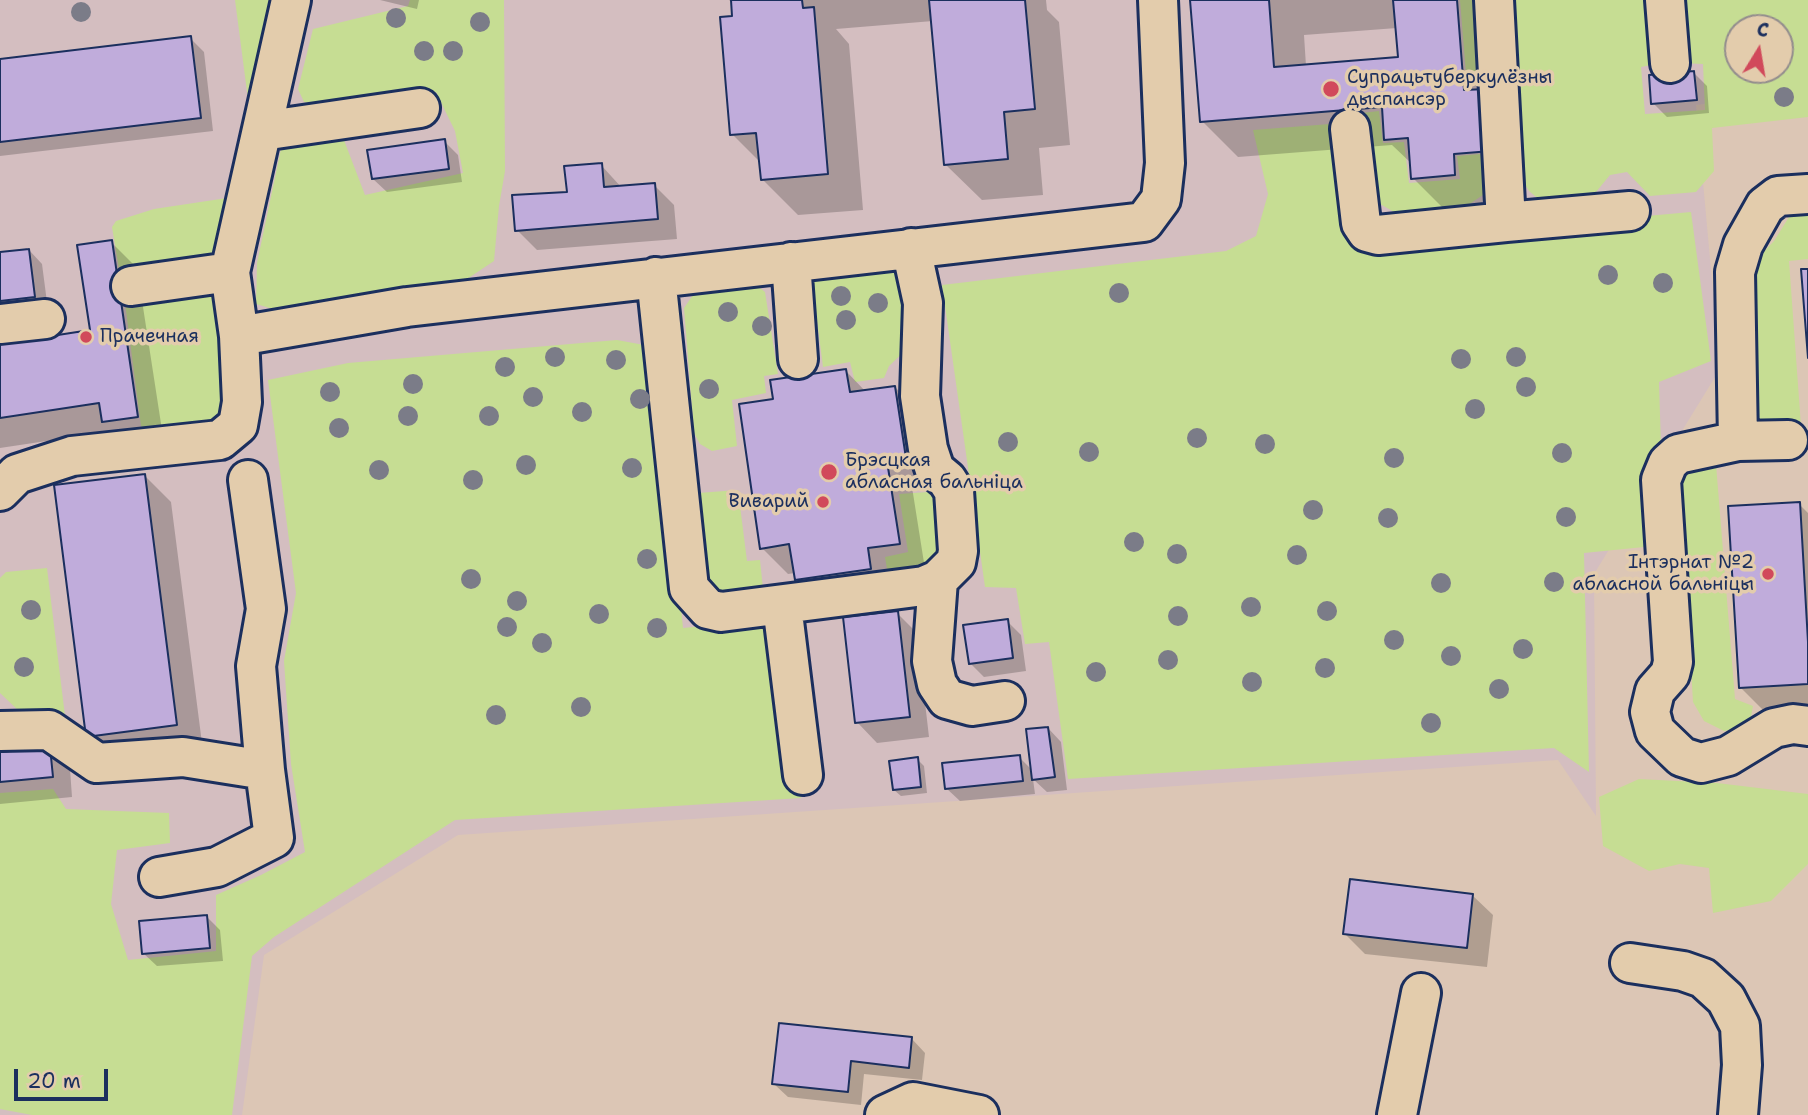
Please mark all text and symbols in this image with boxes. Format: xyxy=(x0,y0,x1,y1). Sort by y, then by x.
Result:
north arrow xyxy=(1724,14,1794,84)
text: С xyxy=(1755,16,1771,43)
place label: Супрацьтуберкулёзны дыспансэр xyxy=(1347,67,1552,111)
marker: Супрацьтуберкулёзны дыспансэр xyxy=(1321,79,1341,99)
place label: Прачечная xyxy=(100,326,199,348)
marker: Прачечная xyxy=(78,329,94,345)
place label: Брэсцкая абласная бальніца xyxy=(845,450,1023,494)
marker: Брэсцкая абласная бальніца xyxy=(819,462,839,482)
place label: Виварий xyxy=(729,491,809,513)
marker: Виварий xyxy=(815,494,831,510)
place label: Інтэрнат №2 абласной бальніцы xyxy=(1573,552,1754,596)
marker: Інтэрнат №2 абласной бальніцы xyxy=(1760,566,1776,582)
scale bar xyxy=(18,1056,112,1100)
text: 20 m xyxy=(27,1067,81,1095)

